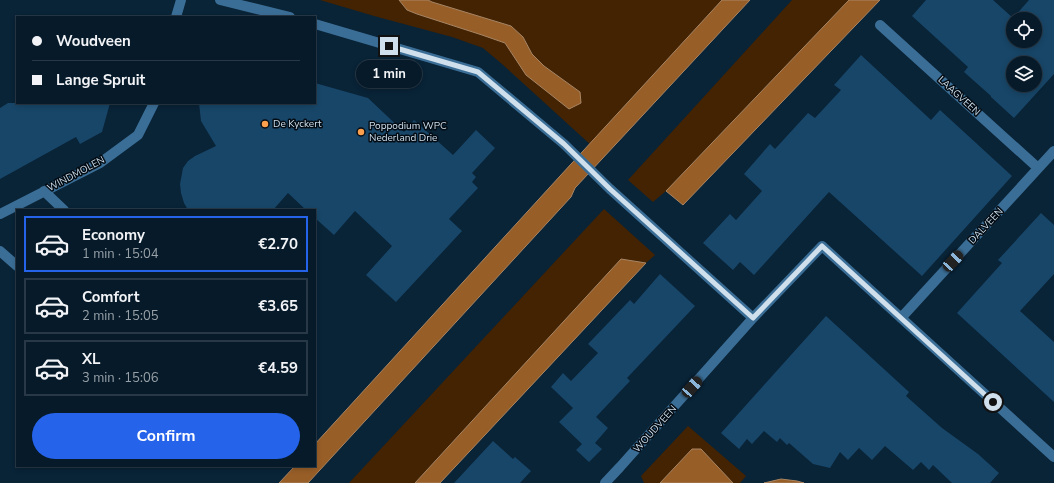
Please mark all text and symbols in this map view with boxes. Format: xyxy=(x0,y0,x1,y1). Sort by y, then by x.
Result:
map controls xyxy=(1006,12,1042,92)
button: locate xyxy=(1006,12,1042,48)
text: Woudveen xyxy=(56,31,131,51)
route end xyxy=(380,37,398,55)
button: layers xyxy=(1006,56,1042,92)
callout: 1 min xyxy=(356,60,422,88)
text: 1 min xyxy=(372,65,406,83)
text: Lange Spruit xyxy=(56,70,145,90)
street label: LAAGVEEN xyxy=(935,73,983,119)
place label: De Kyckert xyxy=(273,117,322,131)
marker: De Kyckert xyxy=(260,119,270,129)
place label: Poppodium WPC Nederland Drie xyxy=(369,119,447,145)
marker: Poppodium WPC Nederland Drie xyxy=(356,127,366,137)
street label: WINDMOLEN xyxy=(45,153,107,195)
street label: DALVEEN xyxy=(966,205,1006,247)
text: Economy xyxy=(82,225,145,245)
icon: car xyxy=(34,226,70,262)
text: €2.70 xyxy=(258,234,298,254)
text: 1 min · 15:04 xyxy=(82,245,158,263)
car xyxy=(940,248,966,274)
text: Comfort xyxy=(82,287,139,307)
icon: car xyxy=(34,288,70,324)
text: €3.65 xyxy=(258,296,298,316)
text: 2 min · 15:05 xyxy=(82,307,158,325)
text: XL xyxy=(82,349,101,369)
icon: car xyxy=(34,350,70,386)
text: €4.59 xyxy=(258,358,298,378)
text: 3 min · 15:06 xyxy=(82,369,158,387)
car xyxy=(680,374,704,400)
route start xyxy=(984,393,1002,411)
street label: WOUDVEEN xyxy=(630,402,680,456)
button: Confirm xyxy=(32,413,300,459)

